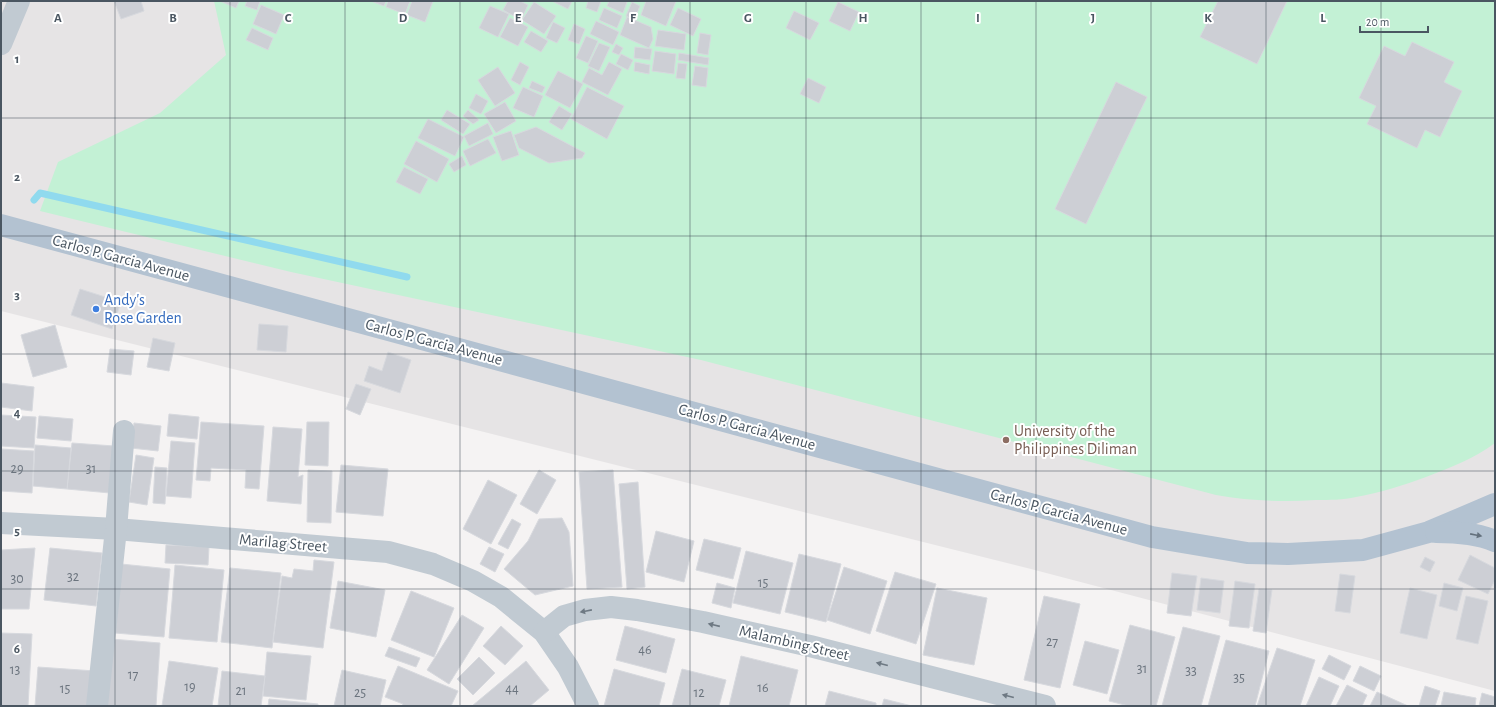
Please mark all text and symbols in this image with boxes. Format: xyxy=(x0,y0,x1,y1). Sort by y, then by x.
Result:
scale bar xyxy=(1360,8,1428,34)
text: A xyxy=(54,12,62,25)
text: B xyxy=(169,12,177,25)
text: C xyxy=(285,12,292,25)
text: D xyxy=(399,12,408,25)
text: E xyxy=(515,12,522,25)
text: F xyxy=(630,12,637,25)
text: G xyxy=(744,12,752,25)
text: H xyxy=(858,12,868,25)
text: I xyxy=(976,12,980,25)
text: J xyxy=(1091,12,1095,25)
text: K xyxy=(1204,12,1212,25)
text: L xyxy=(1320,12,1326,25)
text: 20 m xyxy=(1366,16,1389,28)
text: 1 xyxy=(15,53,19,66)
text: 2 xyxy=(14,171,20,184)
street label: Carlos P. Garcia Avenue xyxy=(51,232,191,284)
text: 3 xyxy=(14,289,20,302)
place label: Andy's Rose Garden xyxy=(104,292,182,326)
marker: Andy's Rose Garden xyxy=(91,304,101,314)
street label: Carlos P. Garcia Avenue xyxy=(364,316,504,368)
street label: Carlos P. Garcia Avenue xyxy=(677,401,817,453)
text: 4 xyxy=(14,407,21,420)
place label: University of the Philippines Diliman xyxy=(1014,423,1137,457)
marker: University of the Philippines Diliman xyxy=(1001,435,1011,445)
house number: 29 xyxy=(11,462,23,476)
house number: 31 xyxy=(86,462,96,476)
street label: Carlos P. Garcia Avenue xyxy=(989,486,1129,538)
text: 5 xyxy=(14,525,20,538)
street label: Marilag Street xyxy=(238,531,328,555)
one-way arrow xyxy=(1470,533,1482,539)
house number: 32 xyxy=(67,570,79,584)
house number: 30 xyxy=(10,572,24,586)
house number: 15 xyxy=(758,576,768,590)
one-way arrow xyxy=(580,608,592,614)
one-way arrow xyxy=(708,621,720,627)
street label: Malambing Street xyxy=(737,623,851,663)
house number: 27 xyxy=(1046,635,1058,649)
text: 6 xyxy=(14,643,20,656)
house number: 46 xyxy=(638,643,652,657)
one-way arrow xyxy=(875,661,888,667)
house number: 31 xyxy=(1137,662,1147,676)
house number: 13 xyxy=(10,663,21,677)
house number: 33 xyxy=(1185,664,1197,678)
house number: 17 xyxy=(128,668,138,682)
house number: 35 xyxy=(1233,671,1245,685)
house number: 19 xyxy=(184,680,196,694)
house number: 16 xyxy=(757,681,769,695)
house number: 15 xyxy=(60,682,70,696)
house number: 44 xyxy=(505,682,519,696)
house number: 21 xyxy=(235,684,247,698)
house number: 25 xyxy=(354,686,366,700)
house number: 12 xyxy=(693,686,705,700)
one-way arrow xyxy=(1001,693,1014,699)

